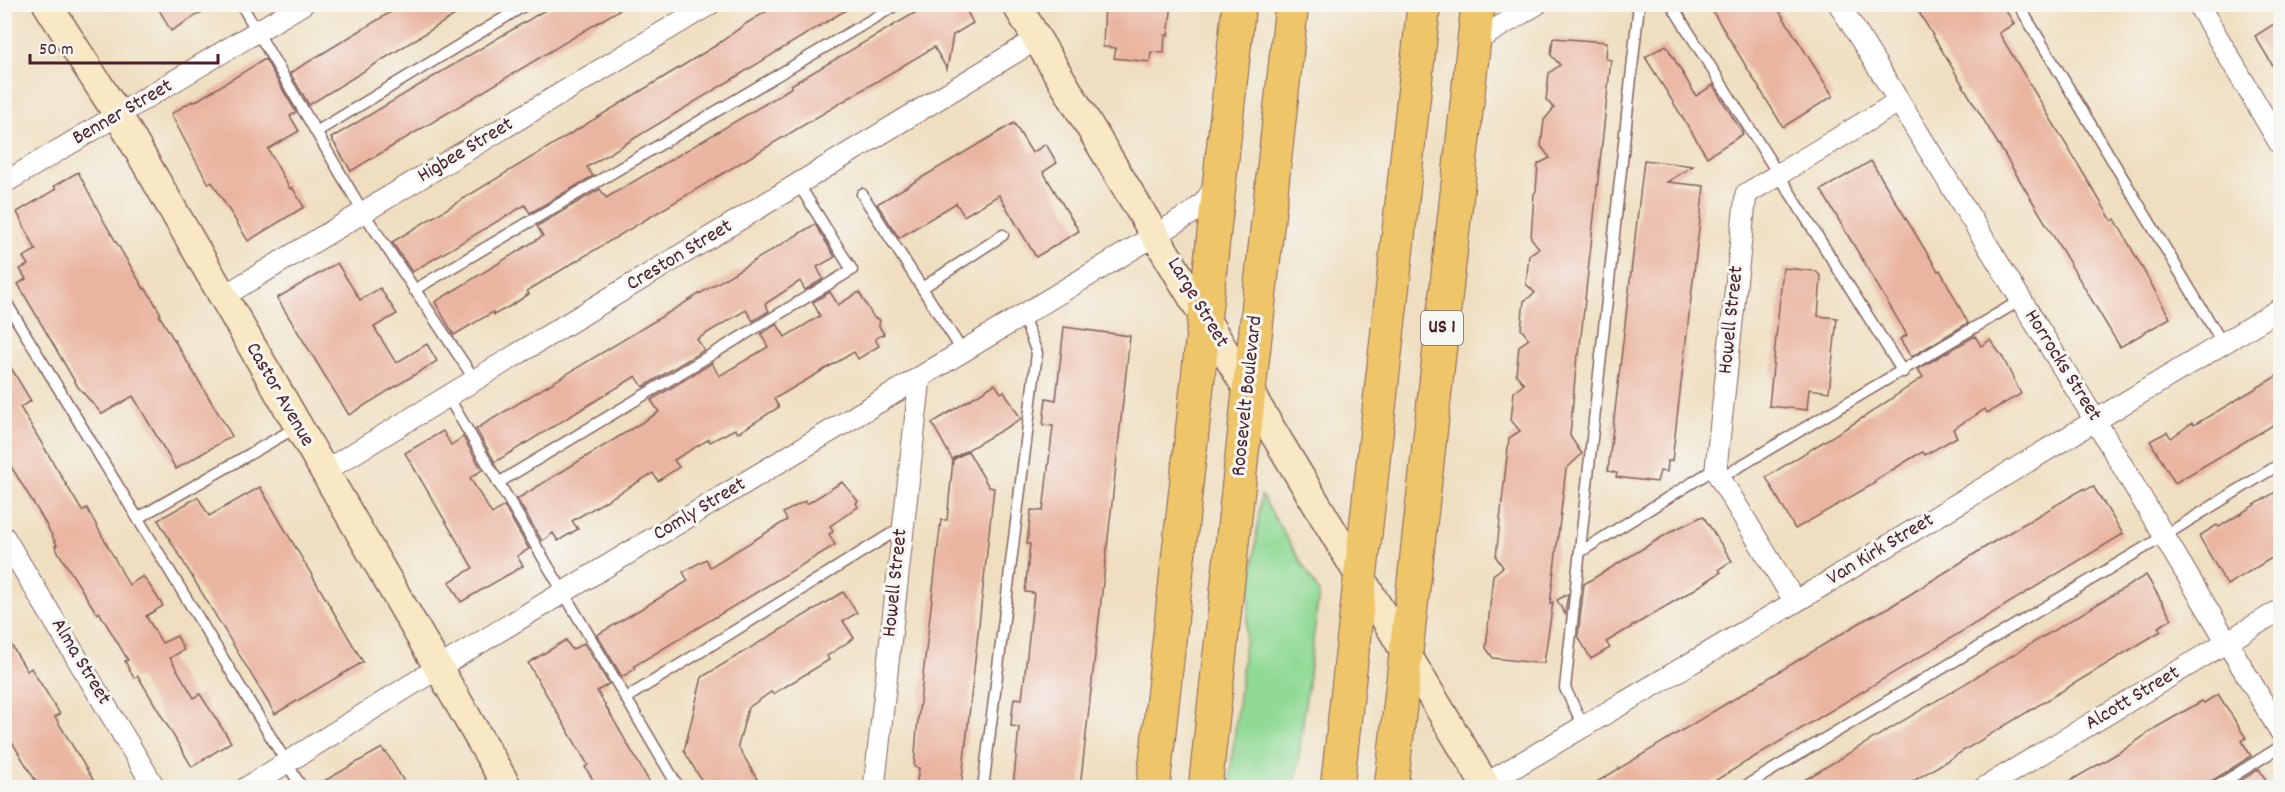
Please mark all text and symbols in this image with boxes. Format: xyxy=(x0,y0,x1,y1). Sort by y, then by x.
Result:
scale bar xyxy=(30,27,218,65)
text: 50 m xyxy=(39,38,74,63)
street label: Benner Street xyxy=(67,72,179,154)
street label: Higbee Street xyxy=(412,110,520,191)
street label: Creston Street xyxy=(621,212,739,299)
street label: Large Street xyxy=(1158,252,1236,354)
street label: Howell Street xyxy=(1711,264,1753,376)
street label: Horrocks Street xyxy=(2016,304,2108,428)
road number: US 1 xyxy=(1421,311,1463,345)
street label: Roosevelt Boulevard xyxy=(1225,314,1271,478)
street label: Castor Avenue xyxy=(237,337,321,453)
street label: Comly Street xyxy=(648,470,752,550)
street label: Van Kirk Street xyxy=(1822,506,1940,594)
street label: Howell Street xyxy=(875,527,917,639)
street label: Alma Street xyxy=(42,613,118,711)
street label: Alcott Street xyxy=(2080,659,2186,739)

